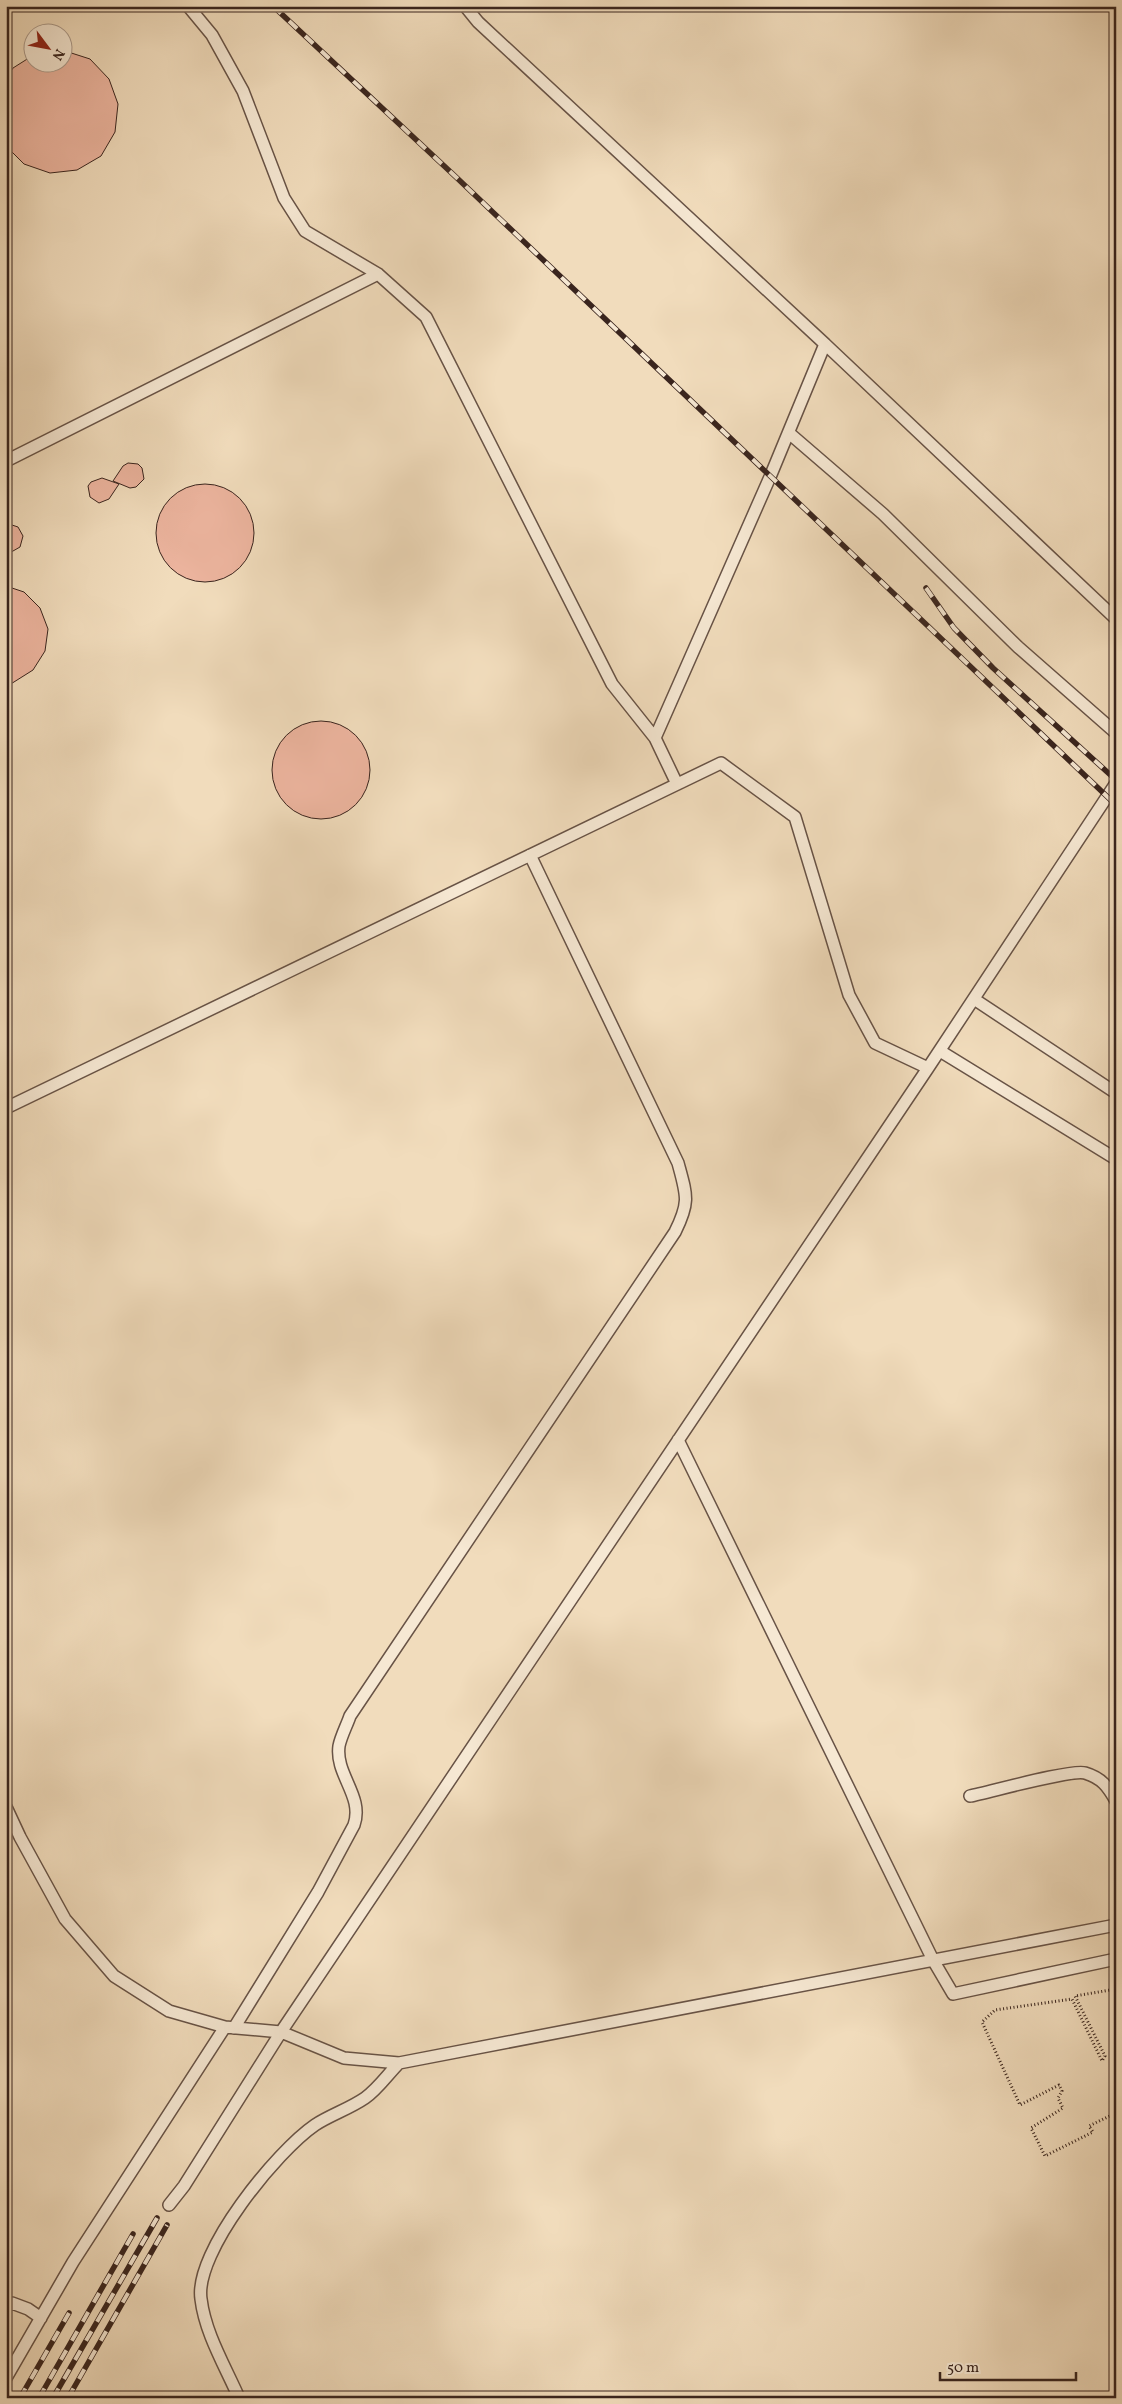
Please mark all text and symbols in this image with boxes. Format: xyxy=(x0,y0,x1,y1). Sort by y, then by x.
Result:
north arrow xyxy=(22,22,72,72)
text: N xyxy=(47,45,69,63)
scale bar xyxy=(940,2349,1076,2381)
text: 50 m xyxy=(947,2358,979,2379)

